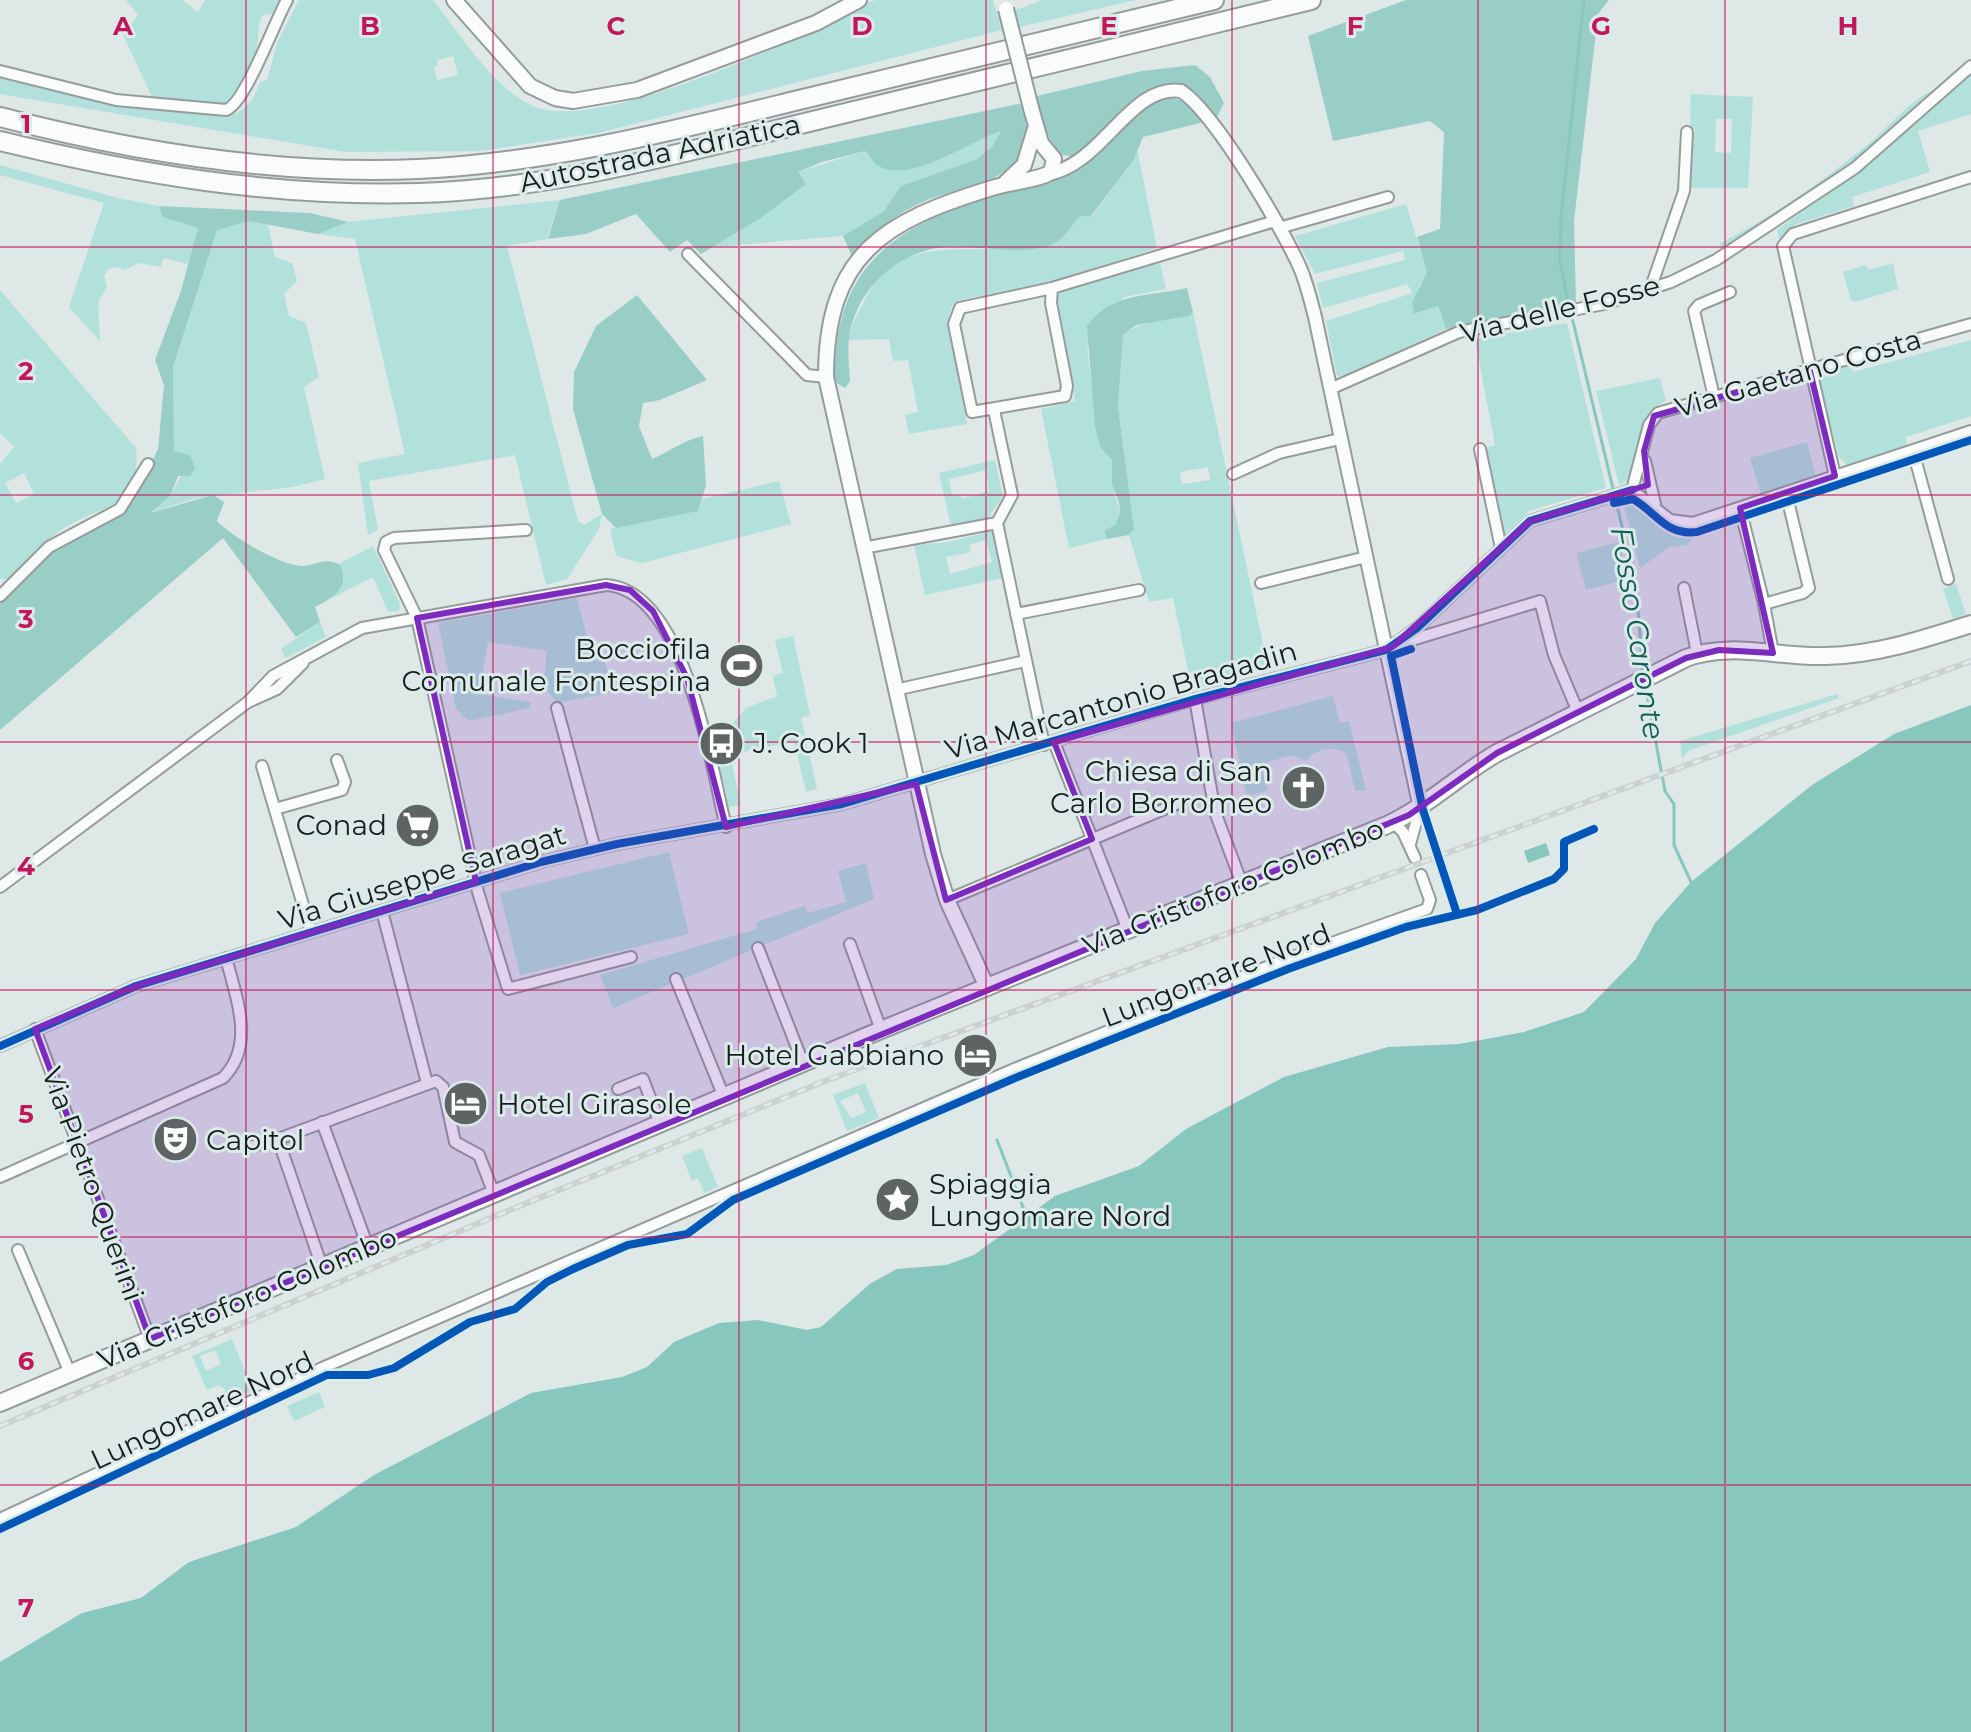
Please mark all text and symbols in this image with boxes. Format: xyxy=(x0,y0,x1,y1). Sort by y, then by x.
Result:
text: A xyxy=(112,10,134,42)
text: B xyxy=(360,10,380,42)
text: C xyxy=(607,10,626,42)
text: D xyxy=(851,10,873,42)
text: E xyxy=(1100,10,1118,42)
text: F xyxy=(1347,10,1363,42)
text: G xyxy=(1591,10,1611,42)
text: H xyxy=(1837,10,1859,42)
street label: Autostrada Adriatica xyxy=(516,107,804,199)
text: 1 xyxy=(21,108,31,140)
street label: Via delle Fosse xyxy=(1457,268,1663,350)
street label: Via Gaetano Costa xyxy=(1671,322,1925,424)
text: 2 xyxy=(18,355,34,387)
water label: Fosso Caronte xyxy=(1603,524,1673,742)
text: 3 xyxy=(17,603,34,635)
place label: Bocciofila Comunale Fontespina xyxy=(401,632,711,698)
street label: Via Marcantonio Bragadin xyxy=(941,633,1301,767)
sports icon: Bocciofila Comunale Fontespina xyxy=(718,641,766,689)
bus stop icon: J. Cook 1 xyxy=(698,719,746,767)
place label: J. Cook 1 xyxy=(752,726,869,760)
place label: Chiesa di San Carlo Borromeo xyxy=(1050,754,1272,820)
church icon: Chiesa di San Carlo Borromeo xyxy=(1279,763,1327,811)
supermarket icon: Conad xyxy=(394,801,442,849)
place label: Conad xyxy=(296,808,387,842)
street label: Via Cristoforo Colombo xyxy=(1078,811,1388,963)
street label: Via Giuseppe Saragat xyxy=(274,817,570,937)
text: 4 xyxy=(17,850,35,882)
street label: Lungomare Nord xyxy=(1097,916,1335,1034)
hotel icon: Hotel Gabbiano xyxy=(951,1031,999,1079)
place label: Hotel Gabbiano xyxy=(724,1038,944,1072)
street label: Via Pietro Querini xyxy=(35,1062,151,1306)
hotel icon: Hotel Girasole xyxy=(442,1080,490,1128)
place label: Hotel Girasole xyxy=(497,1087,691,1121)
text: 5 xyxy=(18,1098,34,1130)
theatre icon: Capitol xyxy=(151,1116,199,1164)
place label: Capitol xyxy=(206,1123,304,1157)
place label: Spiaggia Lungomare Nord xyxy=(929,1167,1171,1233)
place icon: Spiaggia Lungomare Nord xyxy=(874,1176,922,1224)
street label: Via Cristoforo Colombo xyxy=(92,1220,402,1376)
street label: Lungomare Nord xyxy=(85,1343,319,1477)
text: 6 xyxy=(18,1345,35,1377)
text: 7 xyxy=(18,1592,34,1624)

